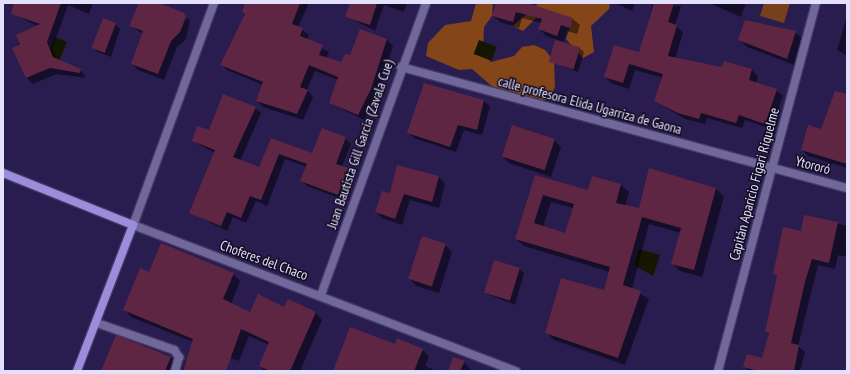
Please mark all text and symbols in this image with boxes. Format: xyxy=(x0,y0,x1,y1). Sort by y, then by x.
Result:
street label: Juan Bautista Gill Garcia (Zavala Cue) xyxy=(323,57,397,231)
street label: calle profesora Elida Ugarriza de Gaona xyxy=(496,72,684,138)
street label: Capitán Aparicio Figari Riquelme xyxy=(725,106,783,262)
street label: Ytororó xyxy=(794,152,832,178)
street label: Choferes del Chaco xyxy=(218,236,310,284)

